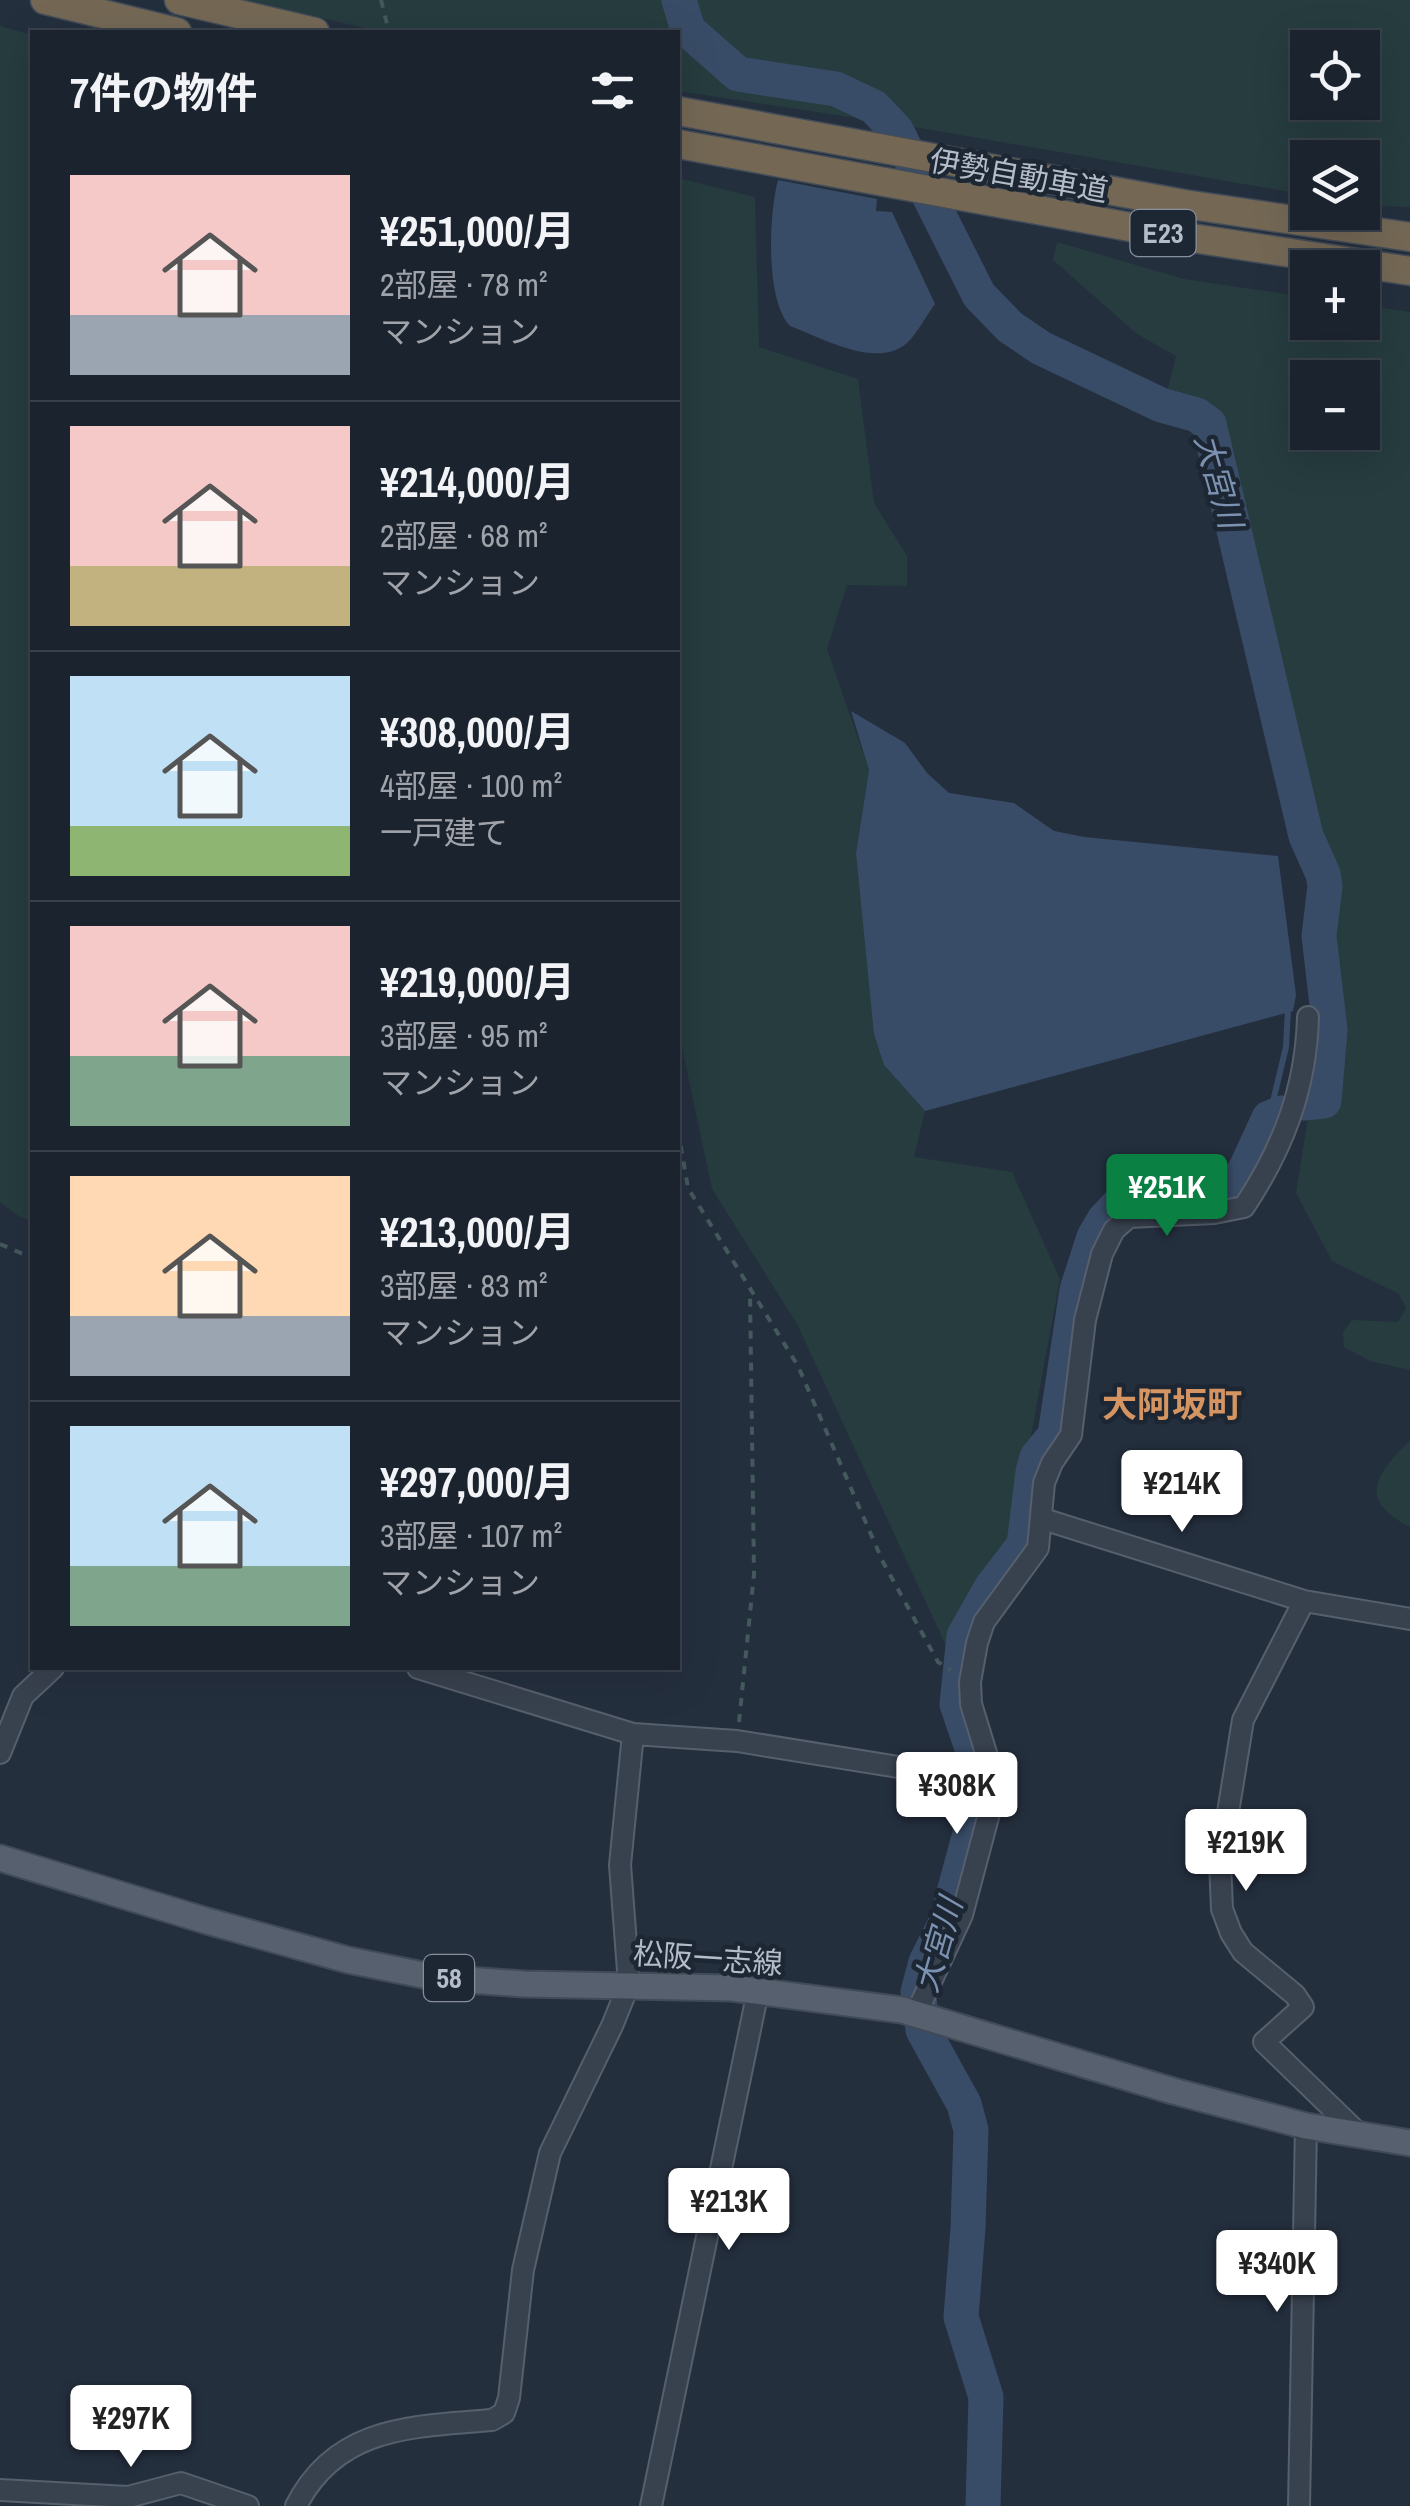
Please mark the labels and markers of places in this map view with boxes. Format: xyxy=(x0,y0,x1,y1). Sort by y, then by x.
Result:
pin: ¥251K xyxy=(1097,1154,1237,1239)
pin: ¥214K xyxy=(1112,1450,1252,1535)
pin: ¥308K xyxy=(887,1752,1027,1837)
pin: ¥219K xyxy=(1176,1809,1316,1894)
pin: ¥213K xyxy=(659,2168,799,2253)
pin: ¥340K xyxy=(1207,2230,1347,2315)
pin: ¥297K xyxy=(61,2385,201,2470)

